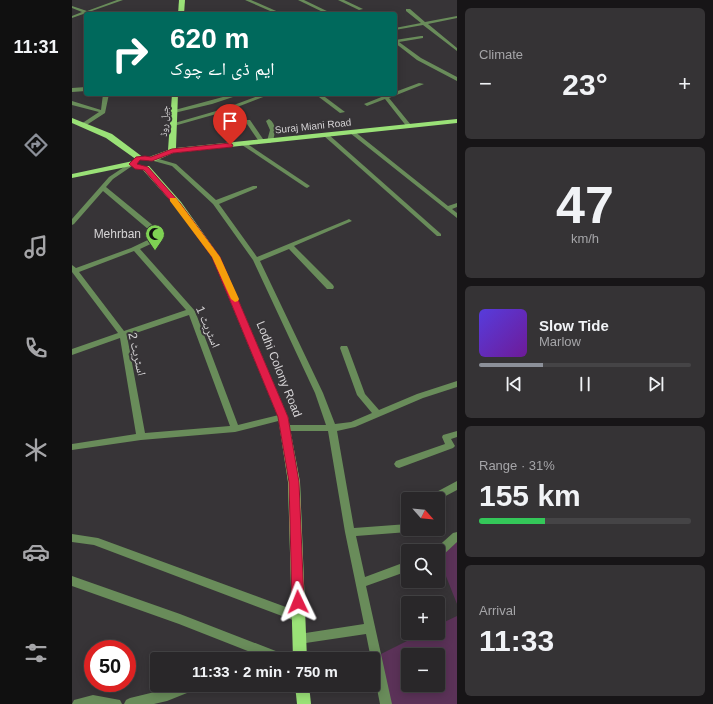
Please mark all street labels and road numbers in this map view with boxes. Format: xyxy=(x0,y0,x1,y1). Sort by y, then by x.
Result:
street label: جیل روڈ xyxy=(158,104,171,137)
street label: Suraj Miani Road xyxy=(274,117,352,135)
street label: اسٹریٹ 1 xyxy=(193,304,223,350)
street label: Lodhi Colony Road xyxy=(253,319,305,419)
street label: اسٹریٹ 2 xyxy=(125,331,149,377)

